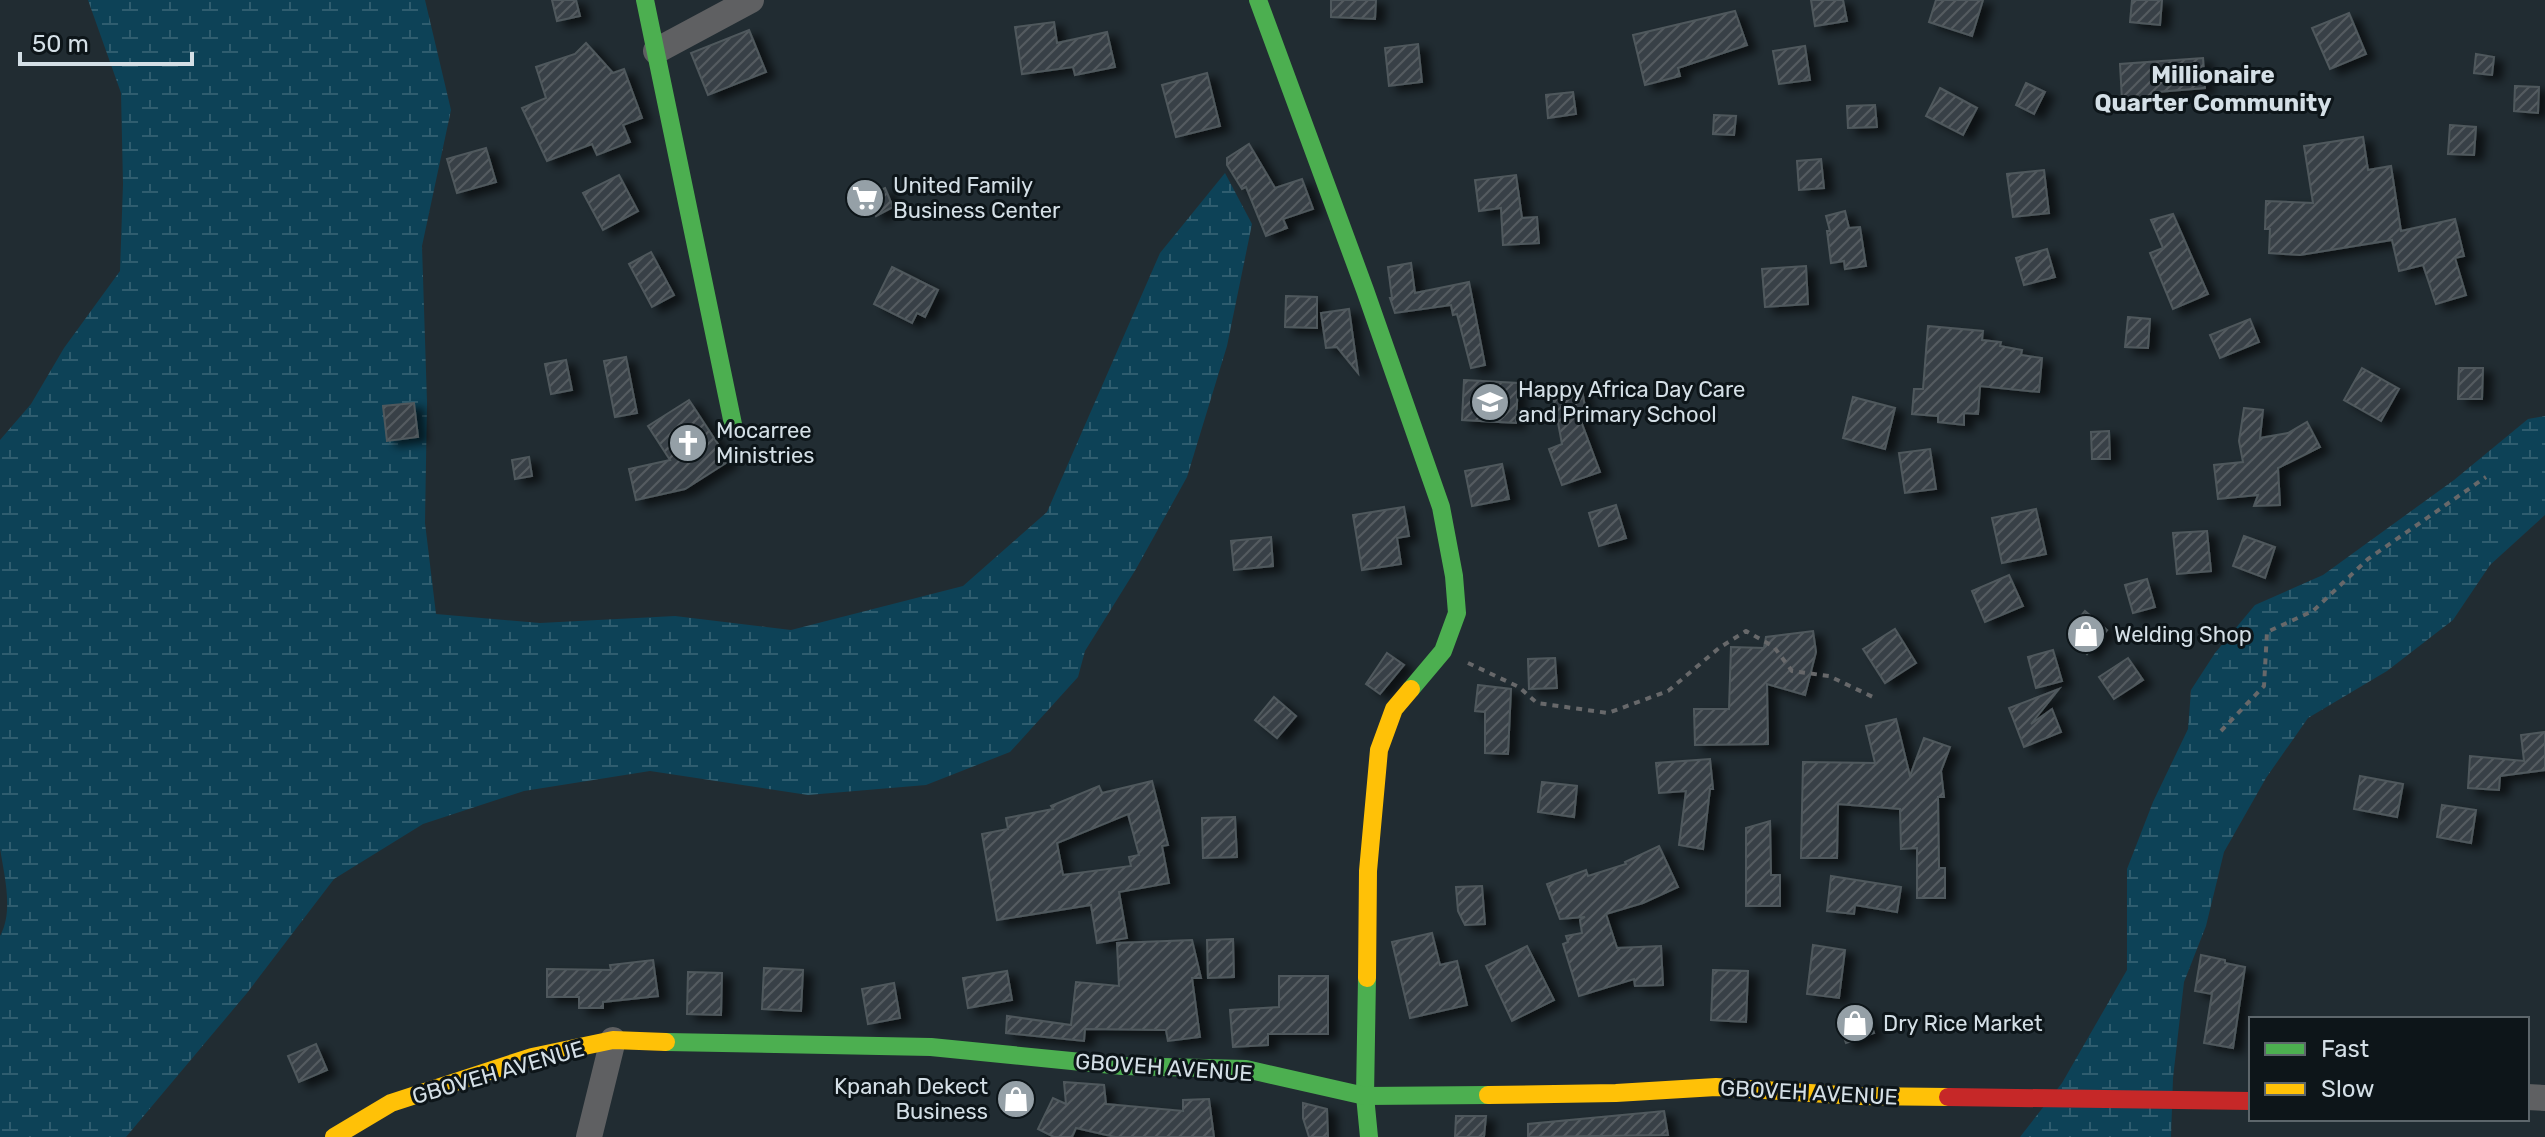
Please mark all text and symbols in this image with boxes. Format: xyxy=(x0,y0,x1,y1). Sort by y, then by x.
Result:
scale bar xyxy=(20,16,192,66)
text: 50 m xyxy=(32,30,89,58)
district label: Millionaire Quarter Community xyxy=(2094,61,2332,117)
place label: United Family Business Center xyxy=(893,172,1061,224)
supermarket icon: United Family Business Center xyxy=(844,177,886,219)
place label: Happy Africa Day Care and Primary School xyxy=(1518,376,1745,428)
school or university icon: Happy Africa Day Care and Primary School xyxy=(1469,381,1511,423)
place label: Mocarree Ministries xyxy=(716,417,814,469)
church icon: Mocarree Ministries xyxy=(667,422,709,464)
shop icon: Welding Shop xyxy=(2065,613,2107,655)
place label: Welding Shop xyxy=(2114,621,2252,648)
shop icon: Dry Rice Market xyxy=(1834,1002,1876,1044)
place label: Dry Rice Market xyxy=(1883,1010,2043,1037)
legend xyxy=(2249,1017,2529,1121)
street label: GBOVEH AVENUE xyxy=(409,1035,587,1110)
text: Fast xyxy=(2321,1035,2369,1063)
street label: GBOVEH AVENUE xyxy=(1074,1048,1254,1087)
place label: Kpanah Dekect Business xyxy=(834,1073,988,1125)
street label: GBOVEH AVENUE xyxy=(1719,1074,1898,1111)
text: Slow xyxy=(2321,1075,2374,1103)
shop icon: Kpanah Dekect Business xyxy=(995,1078,1037,1120)

